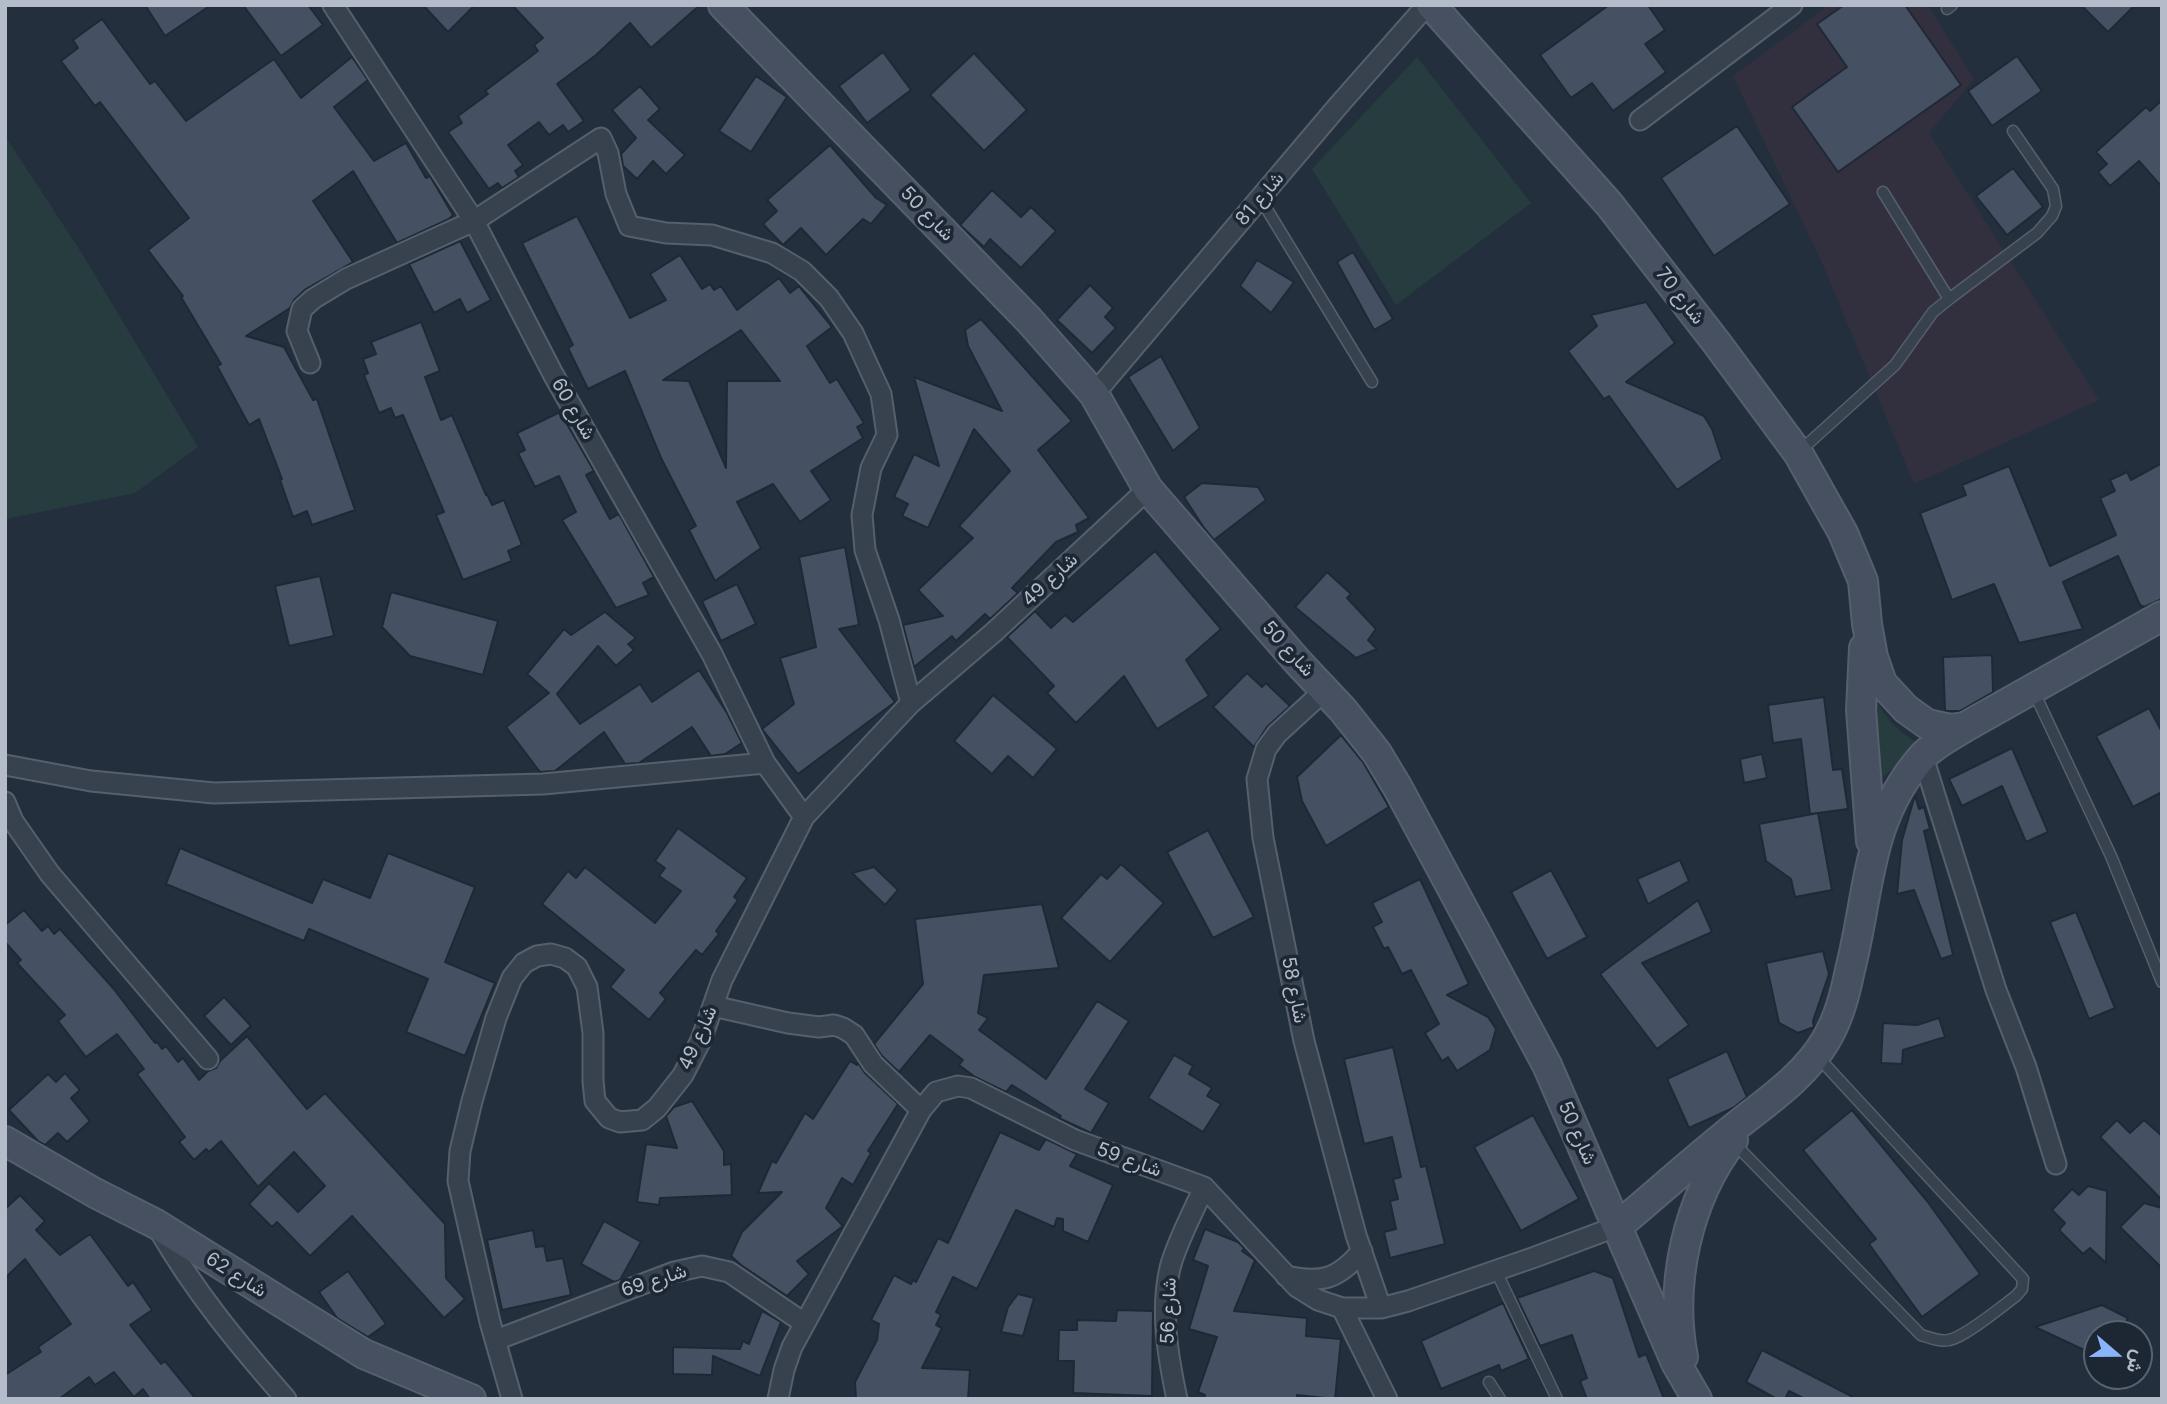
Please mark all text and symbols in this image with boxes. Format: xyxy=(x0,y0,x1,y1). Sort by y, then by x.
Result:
street label: شارع 81 xyxy=(1231,168,1289,230)
street label: شارع 50 xyxy=(895,182,959,246)
street label: شارع 70 xyxy=(1651,263,1709,329)
street label: شارع 60 xyxy=(546,374,600,444)
street label: شارع 49 xyxy=(1018,549,1082,611)
street label: شارع 50 xyxy=(1257,616,1319,682)
street label: شارع 58 xyxy=(1276,955,1312,1025)
street label: شارع 49 xyxy=(674,1002,722,1074)
street label: شارع 50 xyxy=(1553,1098,1601,1168)
street label: شارع 59 xyxy=(1094,1138,1164,1182)
street label: شارع 62 xyxy=(202,1248,270,1302)
street label: شارع 69 xyxy=(619,1260,689,1302)
street label: شارع 56 xyxy=(1156,1277,1182,1345)
north arrow xyxy=(2083,1320,2153,1390)
text: ش xyxy=(2122,1347,2151,1376)

